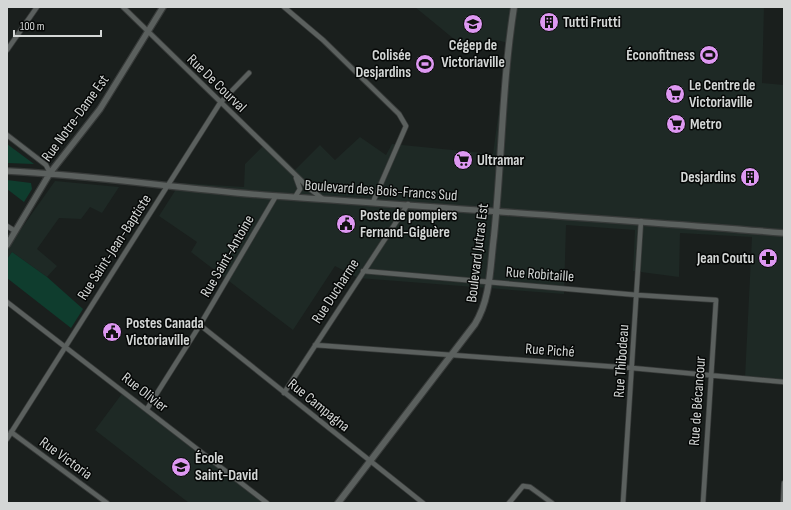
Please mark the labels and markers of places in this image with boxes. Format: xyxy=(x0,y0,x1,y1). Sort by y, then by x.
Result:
building icon: Tutti Frutti xyxy=(538,11,560,33)
school or university icon: Cégep de Victoriaville xyxy=(462,13,484,35)
place label: Tutti Frutti xyxy=(563,13,621,32)
place label: Cégep de Victoriaville xyxy=(441,36,505,72)
sports icon: Éconofitness xyxy=(698,44,720,66)
place label: Colisée Desjardins xyxy=(355,46,411,82)
place label: Éconofitness xyxy=(626,46,695,65)
sports icon: Colisée Desjardins xyxy=(414,53,436,75)
place label: Le Centre de Victoriaville xyxy=(689,76,755,112)
supermarket icon: Le Centre de Victoriaville xyxy=(664,83,686,105)
supermarket icon: Metro xyxy=(665,113,687,135)
place label: Metro xyxy=(690,115,722,134)
supermarket icon: Ultramar xyxy=(452,149,474,171)
place label: Ultramar xyxy=(477,151,524,170)
building icon: Desjardins xyxy=(739,166,761,188)
place label: Desjardins xyxy=(680,168,736,187)
place label: Poste de pompiers Fernand-Giguère xyxy=(360,206,457,242)
public building icon: Poste de pompiers Fernand-Giguère xyxy=(335,213,357,235)
pharmacy icon: Jean Coutu xyxy=(757,247,779,269)
place label: Jean Coutu xyxy=(696,249,754,268)
place label: Postes Canada Victoriaville xyxy=(126,314,204,350)
public building icon: Postes Canada Victoriaville xyxy=(101,321,123,343)
place label: École Saint-David xyxy=(195,449,258,485)
school or university icon: École Saint-David xyxy=(170,456,192,478)

